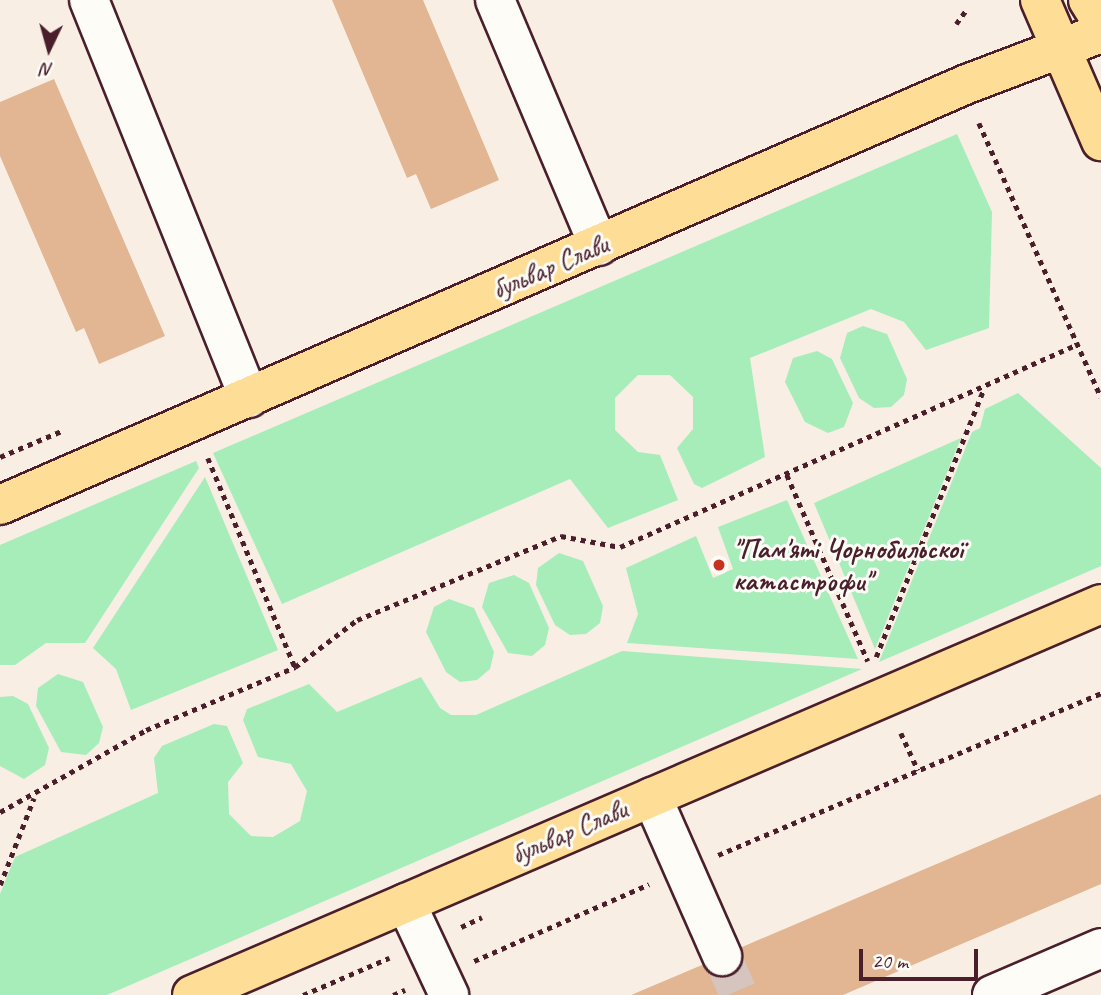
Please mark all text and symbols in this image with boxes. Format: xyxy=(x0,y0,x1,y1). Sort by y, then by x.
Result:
north arrow xyxy=(14,14,84,84)
text: N xyxy=(40,57,54,82)
street label: бульвар Слави xyxy=(485,227,615,307)
place label: "Пам'яті Чорнобильскої катастрофи" xyxy=(733,532,963,598)
marker: "Пам'яті Чорнобильскої катастрофи" xyxy=(711,557,727,573)
street label: бульвар Слави xyxy=(504,792,634,872)
scale bar xyxy=(863,936,982,980)
text: 20 m xyxy=(872,948,908,974)

